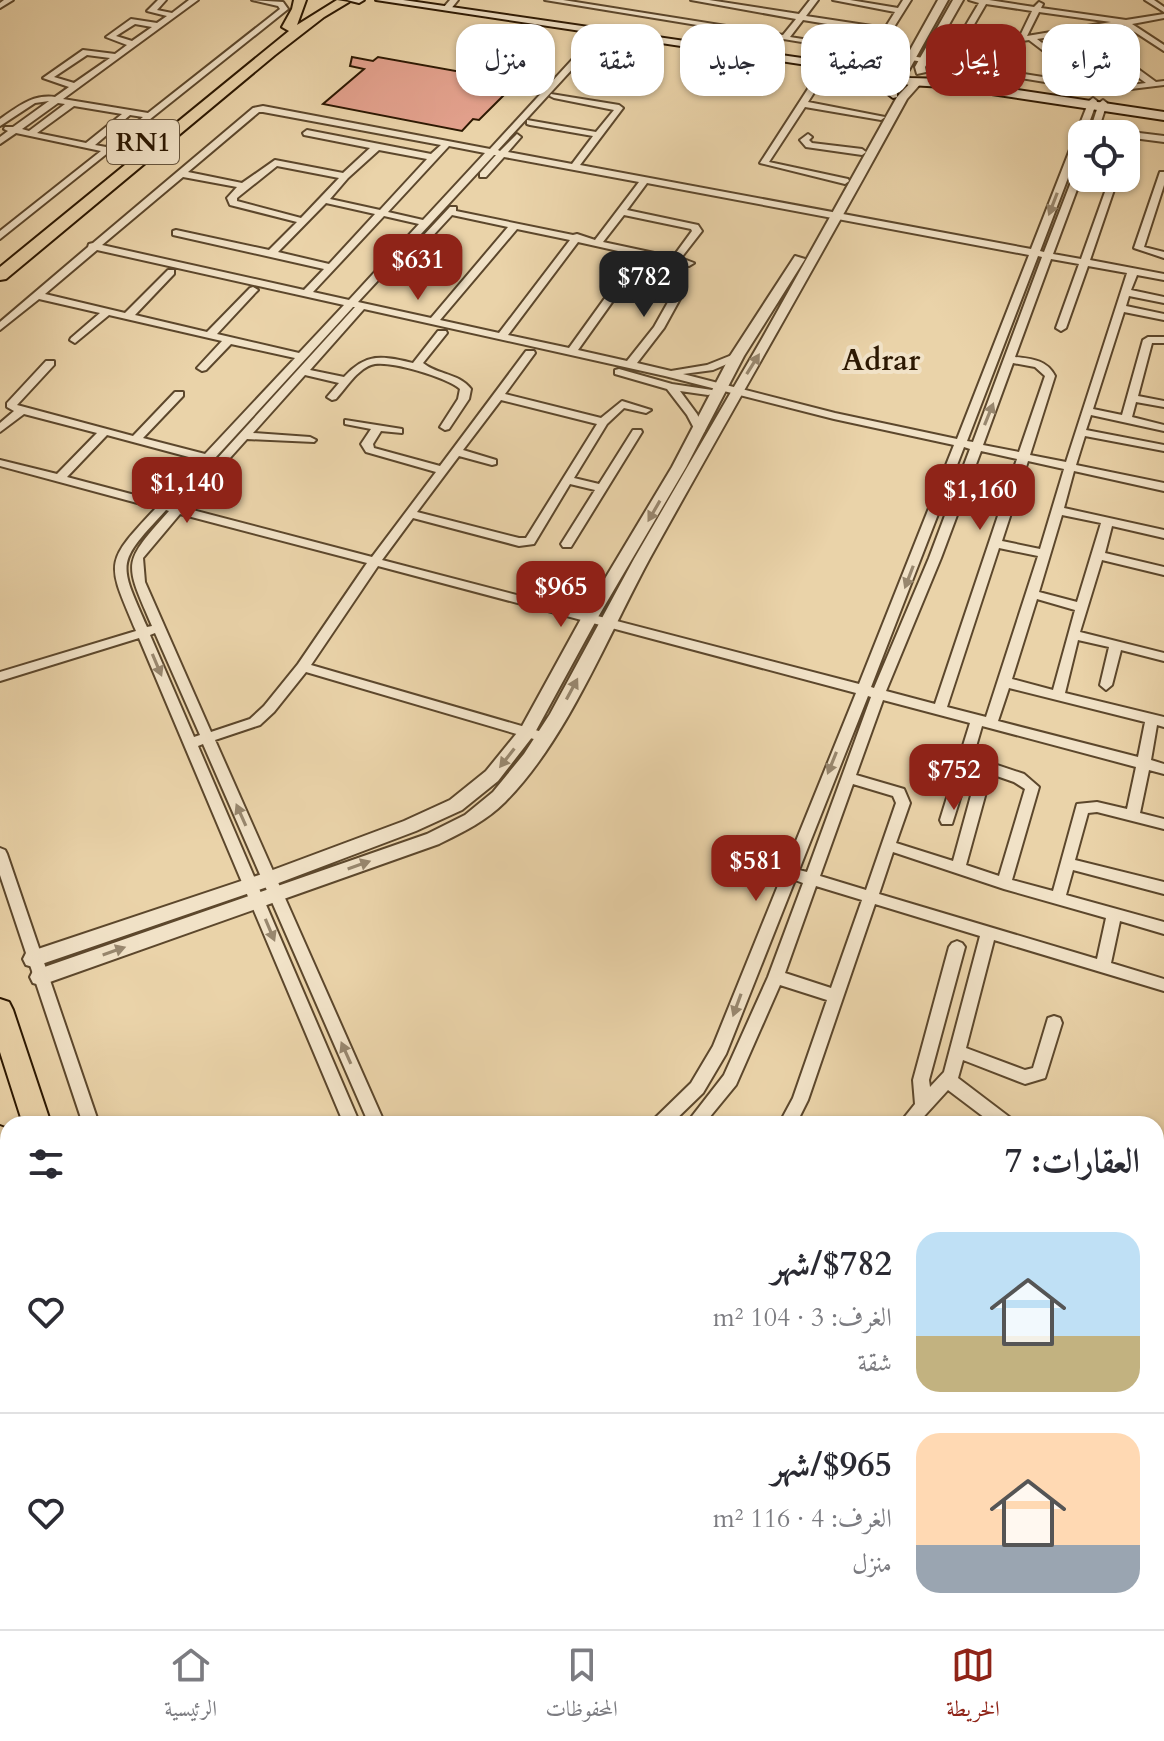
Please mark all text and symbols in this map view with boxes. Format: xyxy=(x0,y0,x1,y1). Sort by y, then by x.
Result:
chip: منزل xyxy=(456,24,555,96)
chip: شقة xyxy=(571,24,664,96)
chip: جديد xyxy=(680,24,785,96)
chip: تصفية xyxy=(801,24,910,96)
chip: إيجار xyxy=(926,24,1026,96)
chip: شراء xyxy=(1042,24,1140,96)
road number: RN1 xyxy=(107,120,179,164)
map controls xyxy=(1068,120,1140,192)
button: locate xyxy=(1068,120,1140,192)
one-way arrow xyxy=(1046,192,1059,216)
pin: $631 xyxy=(371,234,465,302)
text: $631 xyxy=(391,242,445,277)
pin: $782 xyxy=(597,251,691,319)
text: $782 xyxy=(617,259,671,294)
district label: Adrar xyxy=(842,340,921,381)
one-way arrow xyxy=(746,353,760,375)
one-way arrow xyxy=(982,402,995,426)
pin: $1,140 xyxy=(122,457,252,525)
pin: $1,160 xyxy=(915,464,1045,532)
text: $1,140 xyxy=(150,465,224,500)
text: $1,160 xyxy=(943,472,1017,507)
one-way arrow xyxy=(647,500,661,522)
pin: $965 xyxy=(514,561,608,629)
one-way arrow xyxy=(902,565,915,589)
text: $965 xyxy=(534,569,588,604)
one-way arrow xyxy=(151,653,164,677)
one-way arrow xyxy=(564,678,578,700)
pin: $752 xyxy=(907,744,1001,812)
one-way arrow xyxy=(499,748,515,768)
one-way arrow xyxy=(826,751,839,775)
text: $752 xyxy=(927,752,981,787)
one-way arrow xyxy=(235,803,248,826)
pin: $581 xyxy=(709,835,803,903)
text: $581 xyxy=(729,843,783,878)
one-way arrow xyxy=(347,858,371,870)
one-way arrow xyxy=(264,918,277,942)
one-way arrow xyxy=(102,944,126,957)
one-way arrow xyxy=(730,993,743,1017)
one-way arrow xyxy=(339,1041,352,1064)
text: العقارات: 7 xyxy=(1005,1138,1140,1184)
icon: filters xyxy=(24,1142,68,1186)
text: $782/شهر xyxy=(771,1241,892,1287)
icon: home xyxy=(980,1264,1076,1360)
icon: heart xyxy=(24,1290,68,1334)
text: الغرف: 3 · 104 m² xyxy=(713,1300,892,1335)
text: شقة xyxy=(858,1345,892,1380)
text: $965/شهر xyxy=(771,1442,892,1488)
icon: home xyxy=(980,1465,1076,1561)
icon: heart xyxy=(24,1491,68,1535)
text: الغرف: 4 · 116 m² xyxy=(713,1501,892,1536)
text: منزل xyxy=(852,1546,892,1581)
tab: الرئيسية xyxy=(164,1643,217,1730)
tab: المحفوظات xyxy=(545,1643,618,1730)
tab: الخريطة xyxy=(946,1643,1000,1730)

